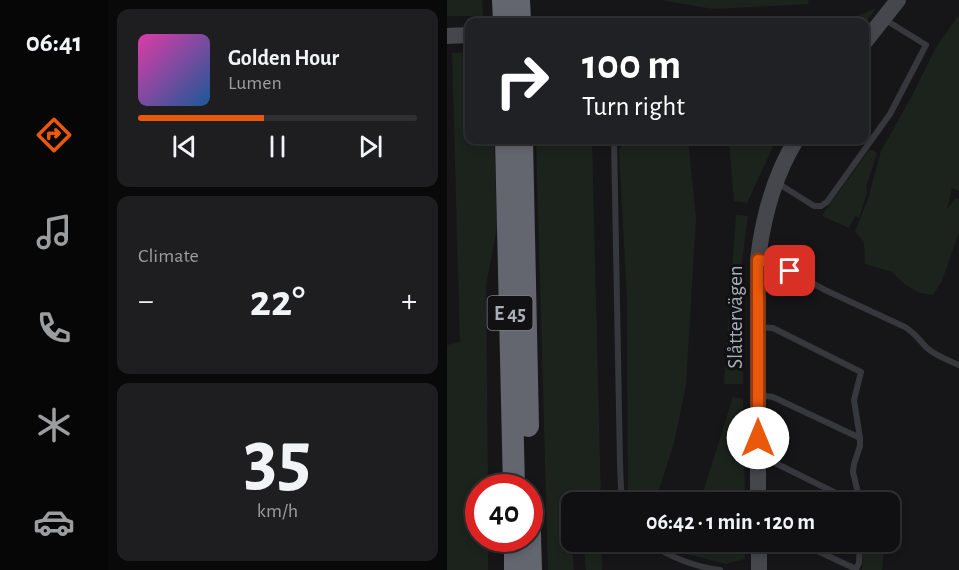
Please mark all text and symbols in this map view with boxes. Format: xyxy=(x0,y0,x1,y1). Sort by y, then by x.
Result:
text: 06:41 xyxy=(26,29,82,56)
icon: right xyxy=(483,42,561,120)
text: 100 m xyxy=(582,44,681,86)
text: Golden Hour xyxy=(228,47,339,69)
text: Lumen xyxy=(228,73,282,93)
text: Turn right xyxy=(582,93,685,120)
icon: directions xyxy=(33,114,75,156)
icon: previous xyxy=(168,130,201,163)
icon: pause xyxy=(261,130,294,163)
icon: next xyxy=(354,130,387,163)
icon: music xyxy=(33,211,75,253)
pin xyxy=(764,245,815,296)
text: Climate xyxy=(138,246,199,266)
icon: arrive xyxy=(773,254,806,287)
street label: Slåttervägen xyxy=(725,265,746,369)
text: 22° xyxy=(250,279,305,324)
text: − xyxy=(138,285,154,318)
text: + xyxy=(401,285,417,318)
road number: E 45 xyxy=(487,296,533,330)
icon: phone xyxy=(33,307,75,349)
icon: climate xyxy=(33,404,75,446)
position arrow xyxy=(726,406,790,470)
text: 35 xyxy=(244,421,311,499)
speed limit sign: 40 xyxy=(465,474,543,552)
icon: car xyxy=(33,501,75,543)
text: km/h xyxy=(257,501,298,521)
text: 06:42 · 1 min · 120 m xyxy=(646,511,815,533)

